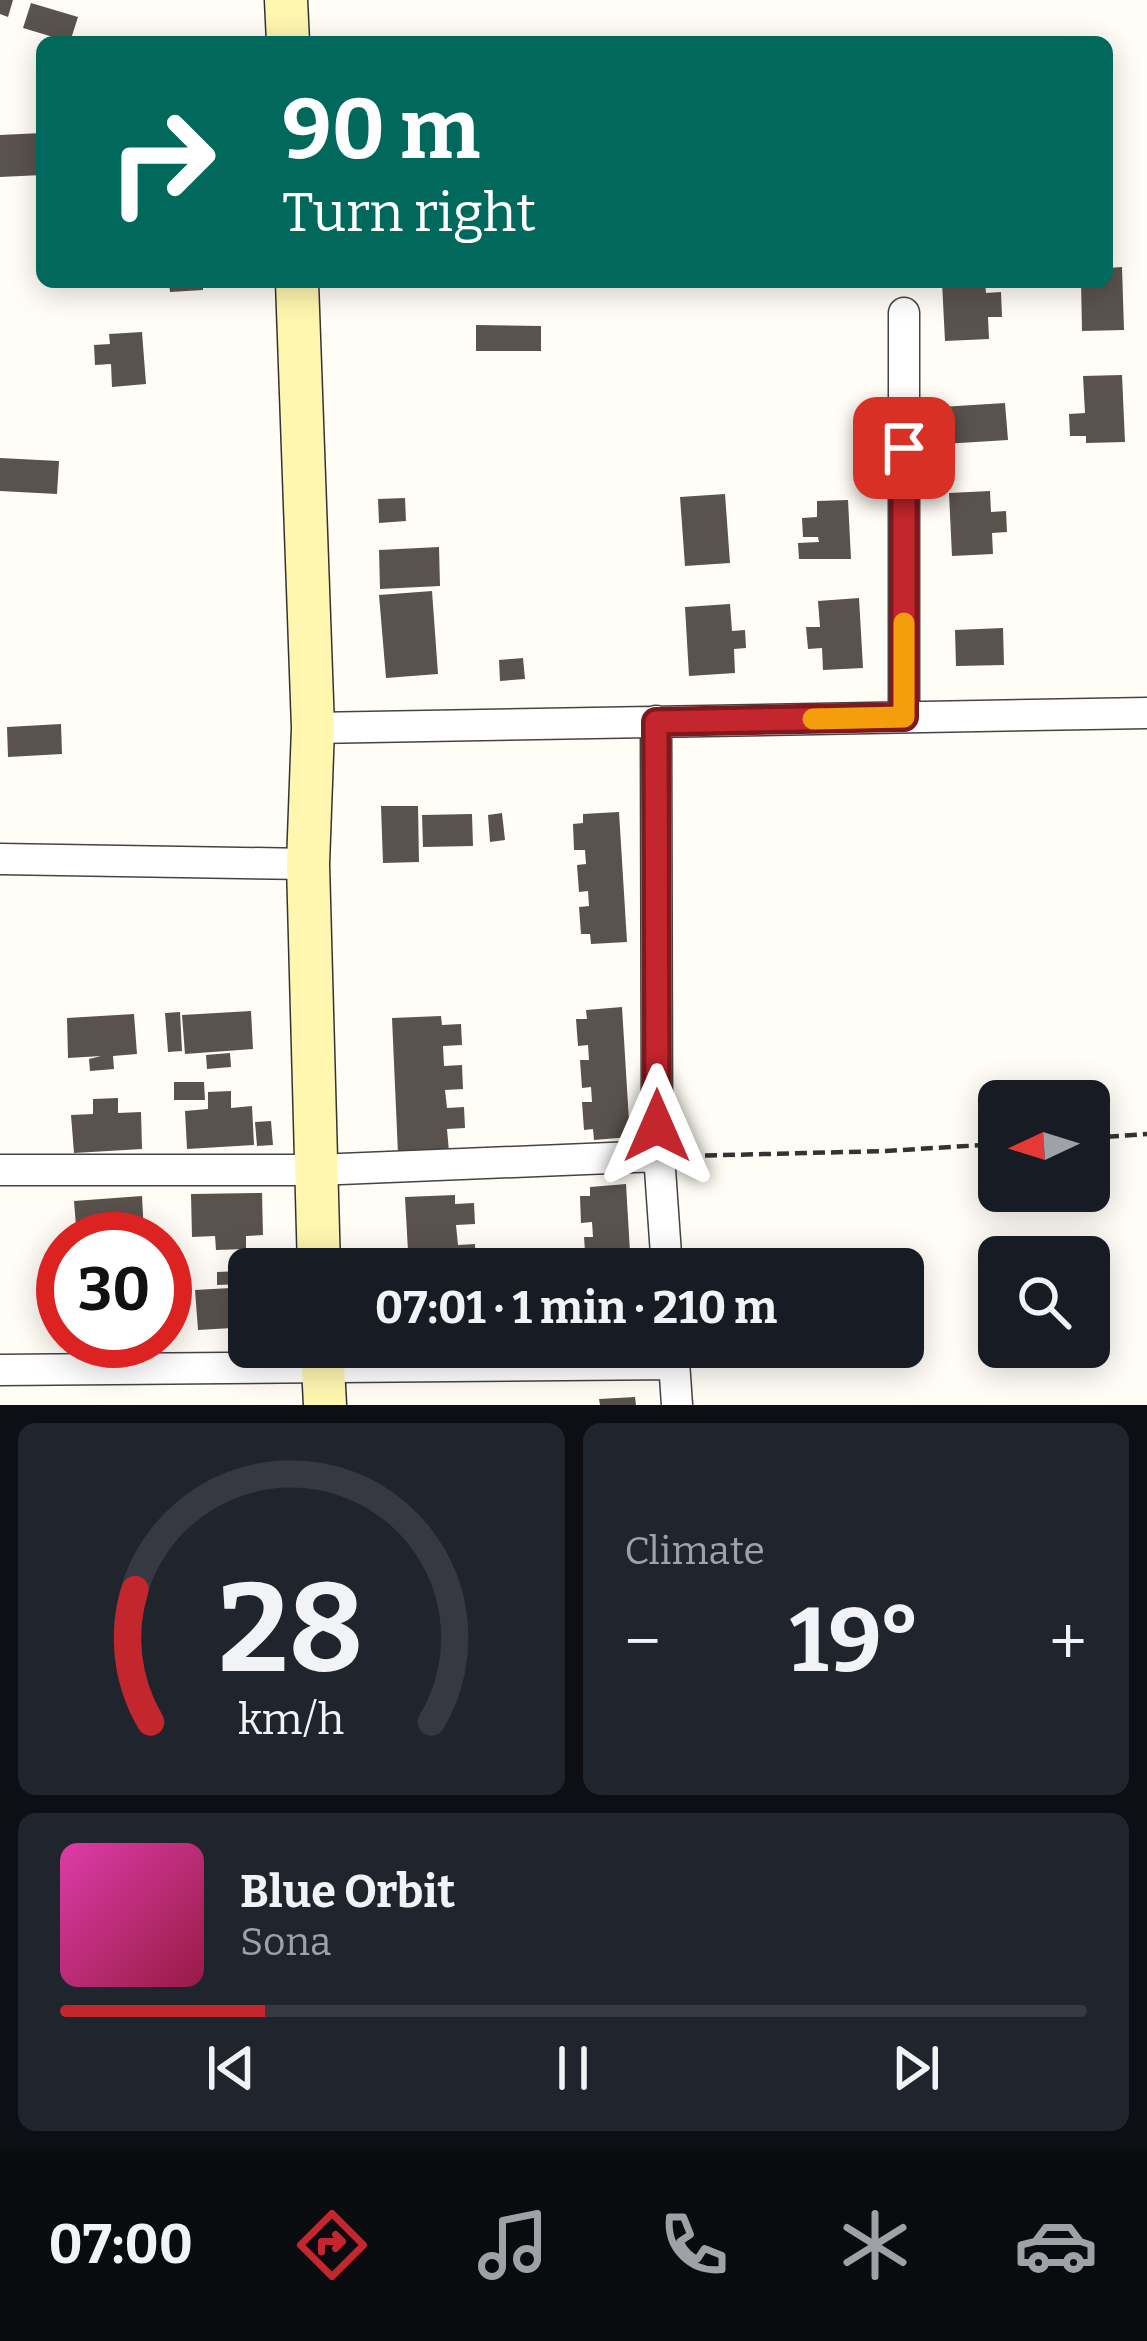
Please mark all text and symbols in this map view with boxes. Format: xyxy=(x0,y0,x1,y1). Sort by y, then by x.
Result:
text: 90 m xyxy=(282,79,480,180)
icon: right xyxy=(84,84,240,240)
text: Turn right xyxy=(282,181,536,245)
pin xyxy=(853,397,955,499)
icon: arrive xyxy=(871,415,937,481)
position arrow xyxy=(594,1063,720,1189)
north arrow xyxy=(978,1080,1110,1212)
map controls xyxy=(978,1080,1110,1368)
speed limit sign: 30 xyxy=(36,1212,192,1368)
button: search xyxy=(978,1236,1110,1368)
text: 07:01 · 1 min · 210 m xyxy=(375,1281,777,1335)
text: Climate xyxy=(625,1528,765,1574)
text: 28 xyxy=(219,1554,364,1704)
text: 19° xyxy=(790,1587,921,1695)
text: − xyxy=(625,1602,661,1681)
text: + xyxy=(1049,1602,1087,1681)
text: km/h xyxy=(238,1694,344,1745)
text: Blue Orbit xyxy=(240,1865,455,1919)
text: Sona xyxy=(240,1919,331,1965)
icon: previous xyxy=(198,2035,264,2101)
icon: pause xyxy=(540,2035,606,2101)
icon: next xyxy=(883,2035,949,2101)
icon: directions xyxy=(290,2203,374,2287)
icon: music xyxy=(471,2203,555,2287)
icon: phone xyxy=(652,2203,736,2287)
icon: climate xyxy=(833,2203,917,2287)
icon: car xyxy=(1014,2203,1098,2287)
text: 07:00 xyxy=(49,2213,193,2277)

